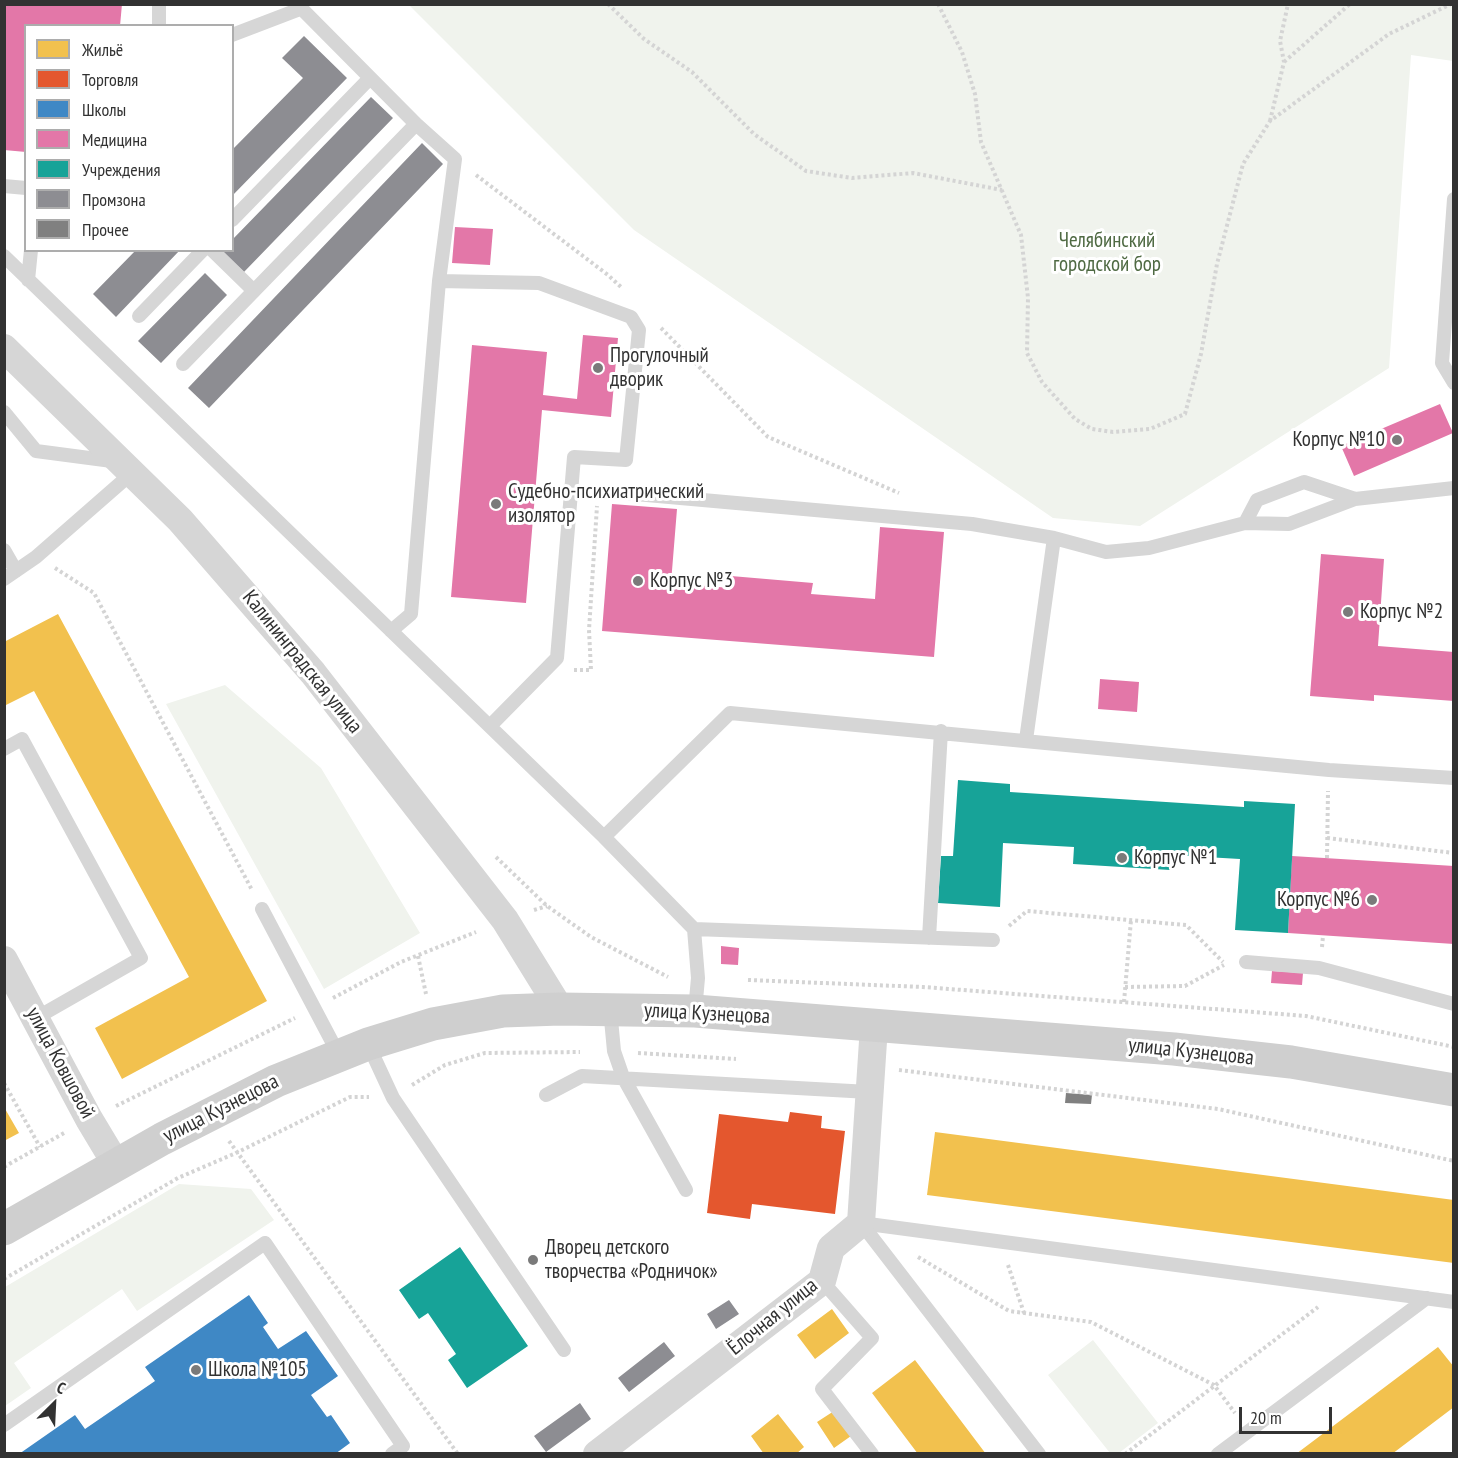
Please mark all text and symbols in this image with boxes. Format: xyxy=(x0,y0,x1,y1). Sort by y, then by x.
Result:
legend xyxy=(24,24,234,252)
text: Жильё xyxy=(82,38,123,61)
text: Торговля xyxy=(82,68,138,91)
text: Школы xyxy=(82,98,126,121)
text: Медицина xyxy=(82,128,147,151)
text: Учреждения xyxy=(82,158,160,181)
text: Промзона xyxy=(82,188,146,211)
text: Прочее xyxy=(82,218,129,241)
park label: Челябинский городской бор xyxy=(1053,228,1161,278)
place label: Прогулочный дворик xyxy=(610,343,709,393)
marker: Прогулочный дворик xyxy=(591,361,605,375)
place label: Корпус №10 xyxy=(1292,427,1385,453)
marker: Корпус №10 xyxy=(1390,433,1404,447)
place label: Судебно-психиатрический изолятор xyxy=(508,479,704,529)
marker: Судебно-психиатрический изолятор xyxy=(489,497,503,511)
place label: Корпус №3 xyxy=(650,568,733,594)
marker: Корпус №3 xyxy=(631,574,645,588)
street label: Калининградская улица xyxy=(237,585,367,739)
place label: Корпус №2 xyxy=(1360,599,1443,625)
marker: Корпус №2 xyxy=(1341,605,1355,619)
place label: Корпус №1 xyxy=(1134,845,1217,871)
marker: Корпус №1 xyxy=(1115,851,1129,865)
place label: Корпус №6 xyxy=(1277,887,1360,913)
marker: Корпус №6 xyxy=(1365,893,1379,907)
street label: улица Кузнецова xyxy=(643,998,771,1030)
street label: улица Ковшовой xyxy=(20,1003,100,1123)
street label: улица Кузнецова xyxy=(1127,1033,1255,1071)
street label: улица Кузнецова xyxy=(159,1069,283,1149)
place label: Дворец детского творчества «Родничок» xyxy=(545,1235,718,1285)
marker: Дворец детского творчества «Родничок» xyxy=(526,1253,540,1267)
street label: Ёлочная улица xyxy=(723,1273,823,1361)
place label: Школа №105 xyxy=(208,1357,307,1383)
marker: Школа №105 xyxy=(189,1363,203,1377)
north arrow xyxy=(24,1374,84,1434)
text: С xyxy=(54,1377,69,1398)
scale bar xyxy=(1242,1395,1335,1433)
text: 20 m xyxy=(1250,1406,1282,1429)

